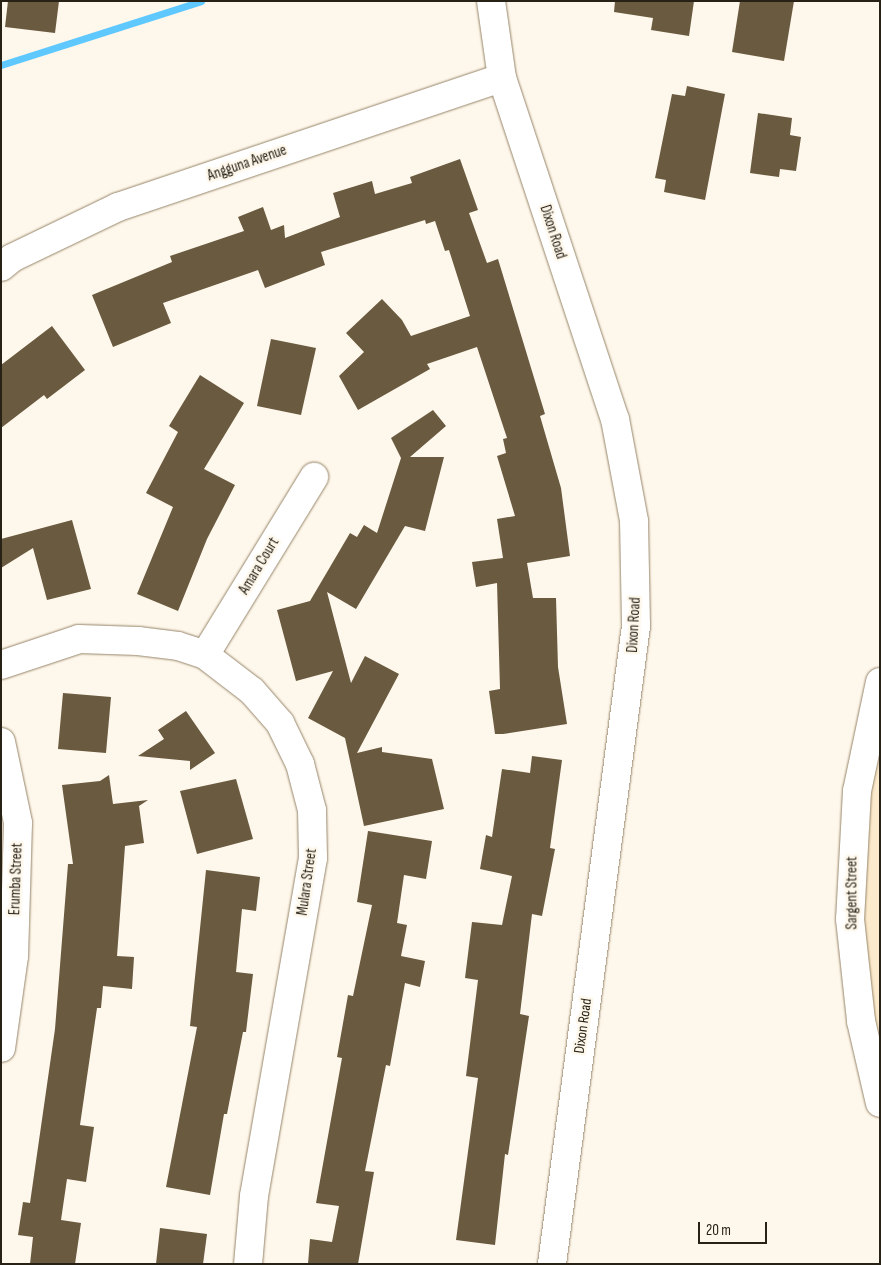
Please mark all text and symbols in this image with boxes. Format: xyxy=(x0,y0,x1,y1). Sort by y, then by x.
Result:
street label: Angguna Avenue xyxy=(205,141,289,185)
street label: Dixon Road xyxy=(536,203,570,261)
street label: Amara Court xyxy=(235,534,283,598)
street label: Dixon Road xyxy=(624,597,644,653)
street label: Erumba Street xyxy=(6,843,26,915)
street label: Mulara Street xyxy=(293,847,321,917)
street label: Sargent Street xyxy=(843,856,861,930)
street label: Dixon Road xyxy=(570,997,596,1055)
scale bar xyxy=(701,1212,770,1244)
text: 20 m xyxy=(706,1221,731,1240)

